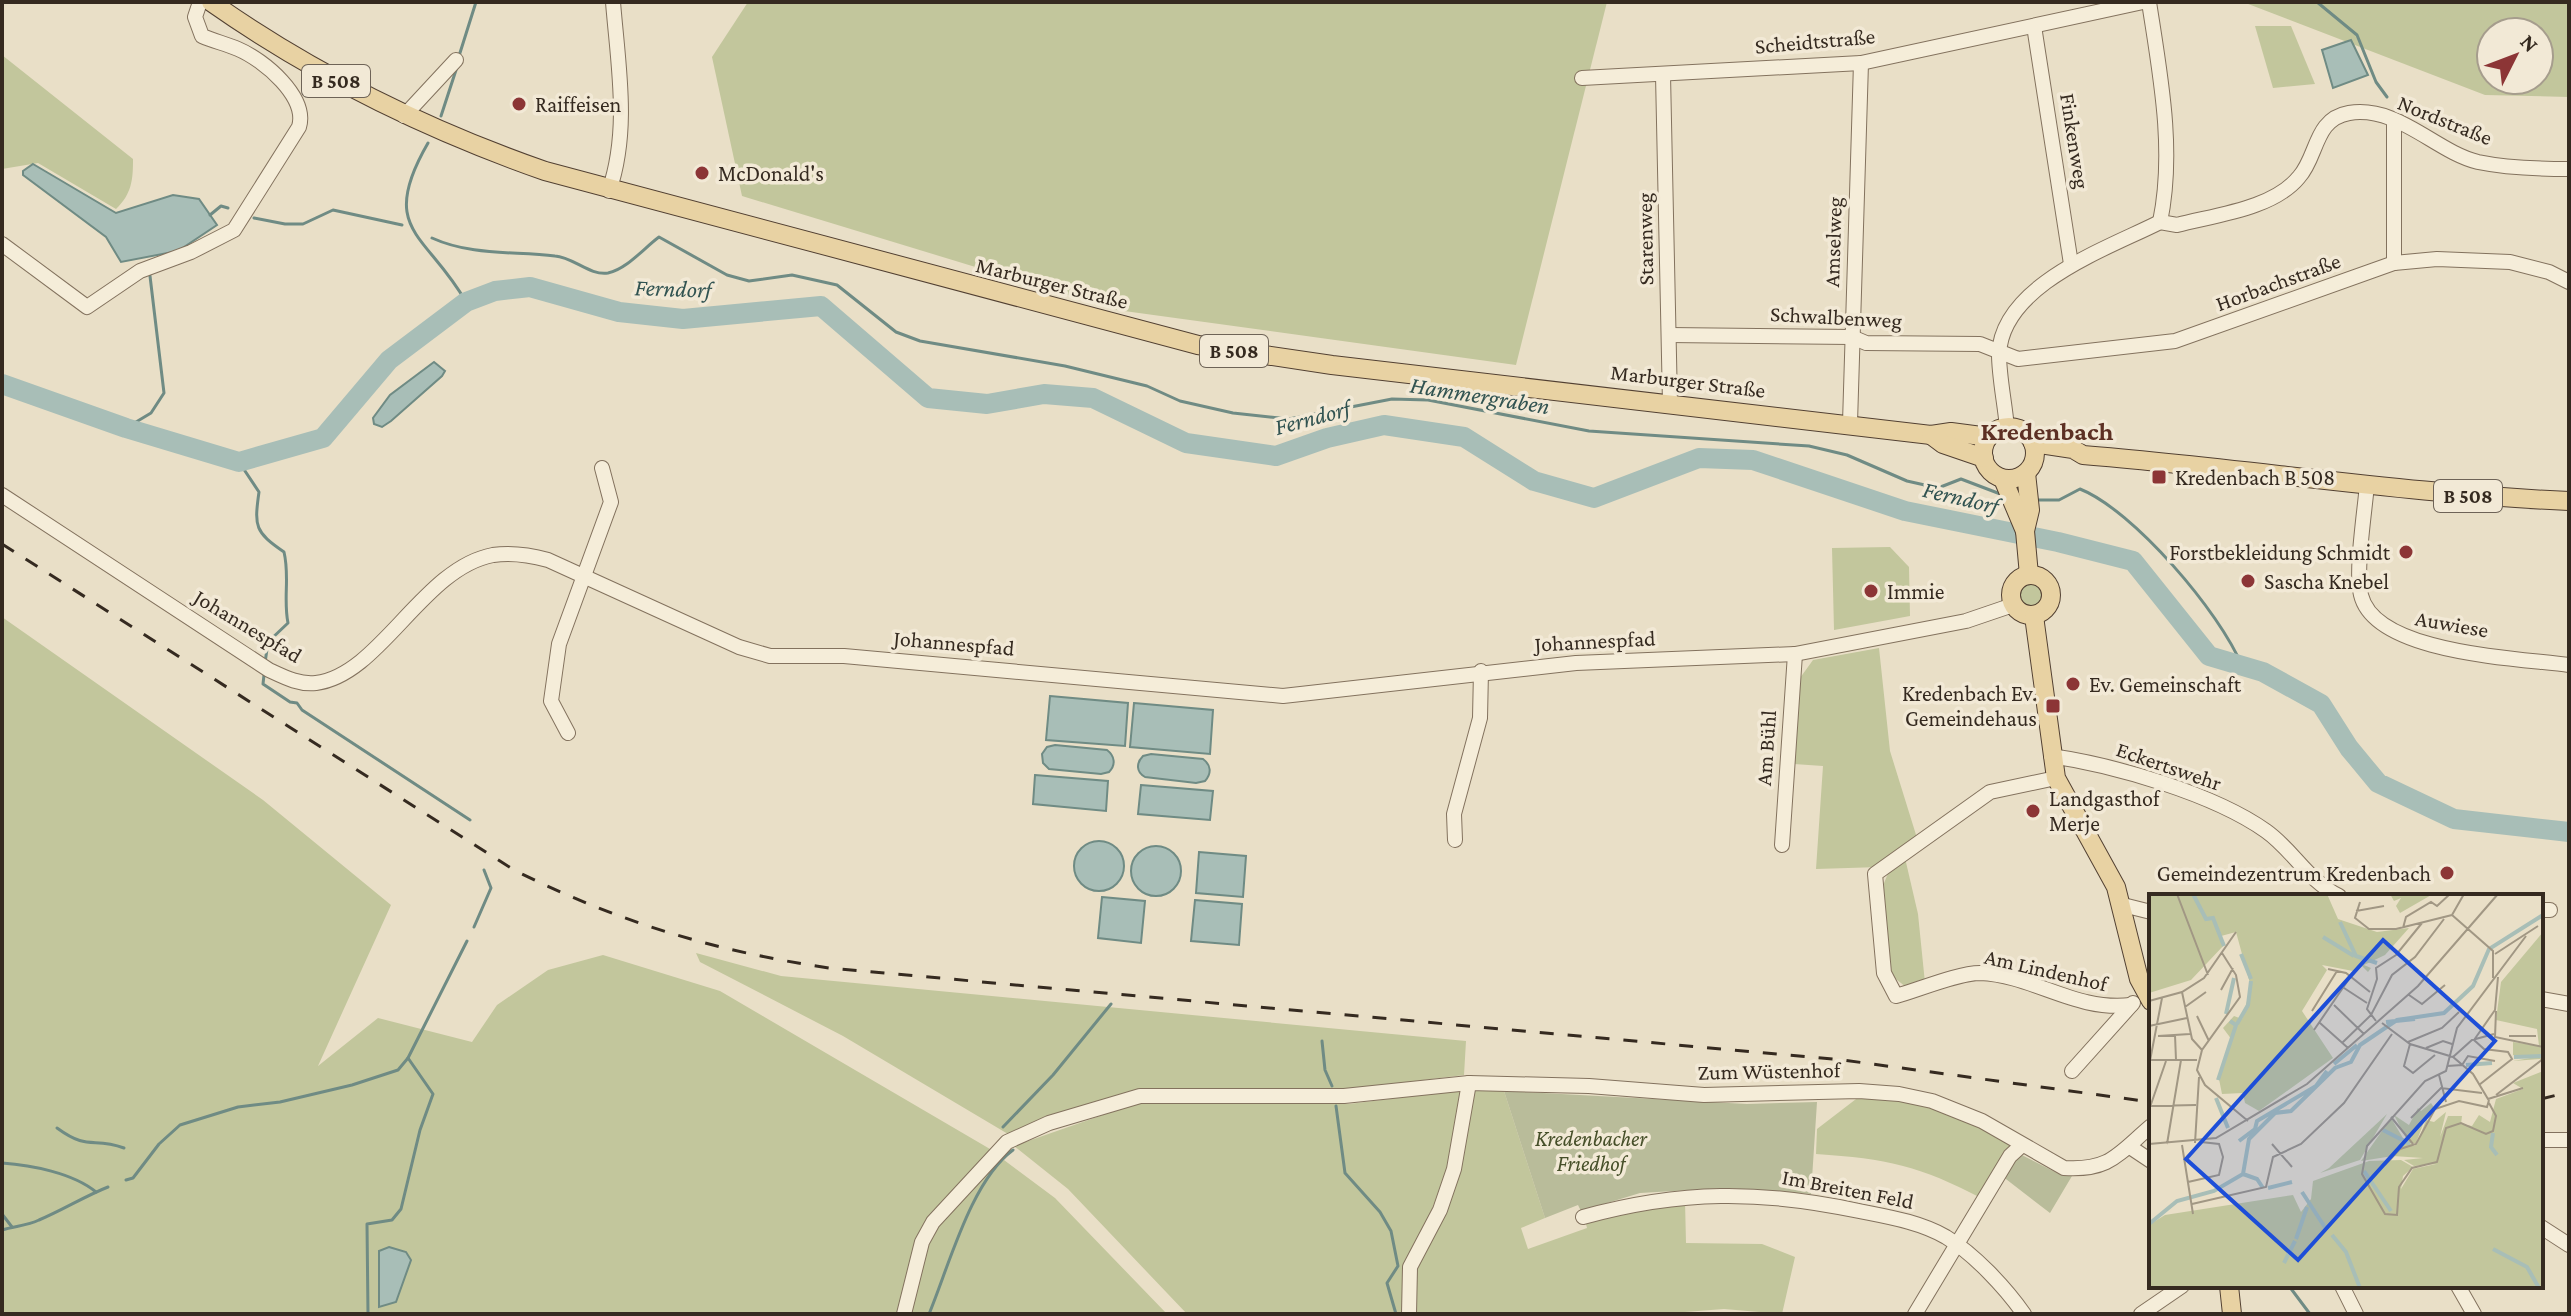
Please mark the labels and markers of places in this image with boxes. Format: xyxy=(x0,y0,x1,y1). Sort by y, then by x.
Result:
place label: Raiffeisen xyxy=(535,92,622,117)
marker: Raiffeisen xyxy=(510,95,528,113)
place label: McDonald's xyxy=(718,161,824,186)
marker: McDonald's xyxy=(693,164,711,182)
place label: Kredenbach B 508 xyxy=(2175,465,2335,490)
marker: Kredenbach B 508 xyxy=(2150,468,2168,486)
place label: Forstbekleidung Schmidt xyxy=(2169,540,2391,565)
marker: Forstbekleidung Schmidt xyxy=(2397,543,2415,561)
place label: Sascha Knebel xyxy=(2264,569,2389,594)
marker: Sascha Knebel xyxy=(2239,572,2257,590)
place label: Immie xyxy=(1887,579,1944,604)
marker: Immie xyxy=(1862,582,1880,600)
place label: Ev. Gemeinschaft xyxy=(2089,672,2242,697)
marker: Ev. Gemeinschaft xyxy=(2064,675,2082,693)
place label: Kredenbach Ev. Gemeindehaus xyxy=(1902,681,2037,731)
marker: Kredenbach Ev. Gemeindehaus xyxy=(2044,697,2062,715)
place label: Landgasthof Merje xyxy=(2049,786,2161,836)
marker: Landgasthof Merje xyxy=(2024,802,2042,820)
place label: Gemeindezentrum Kredenbach xyxy=(2157,861,2431,886)
marker: Gemeindezentrum Kredenbach xyxy=(2438,864,2456,882)

